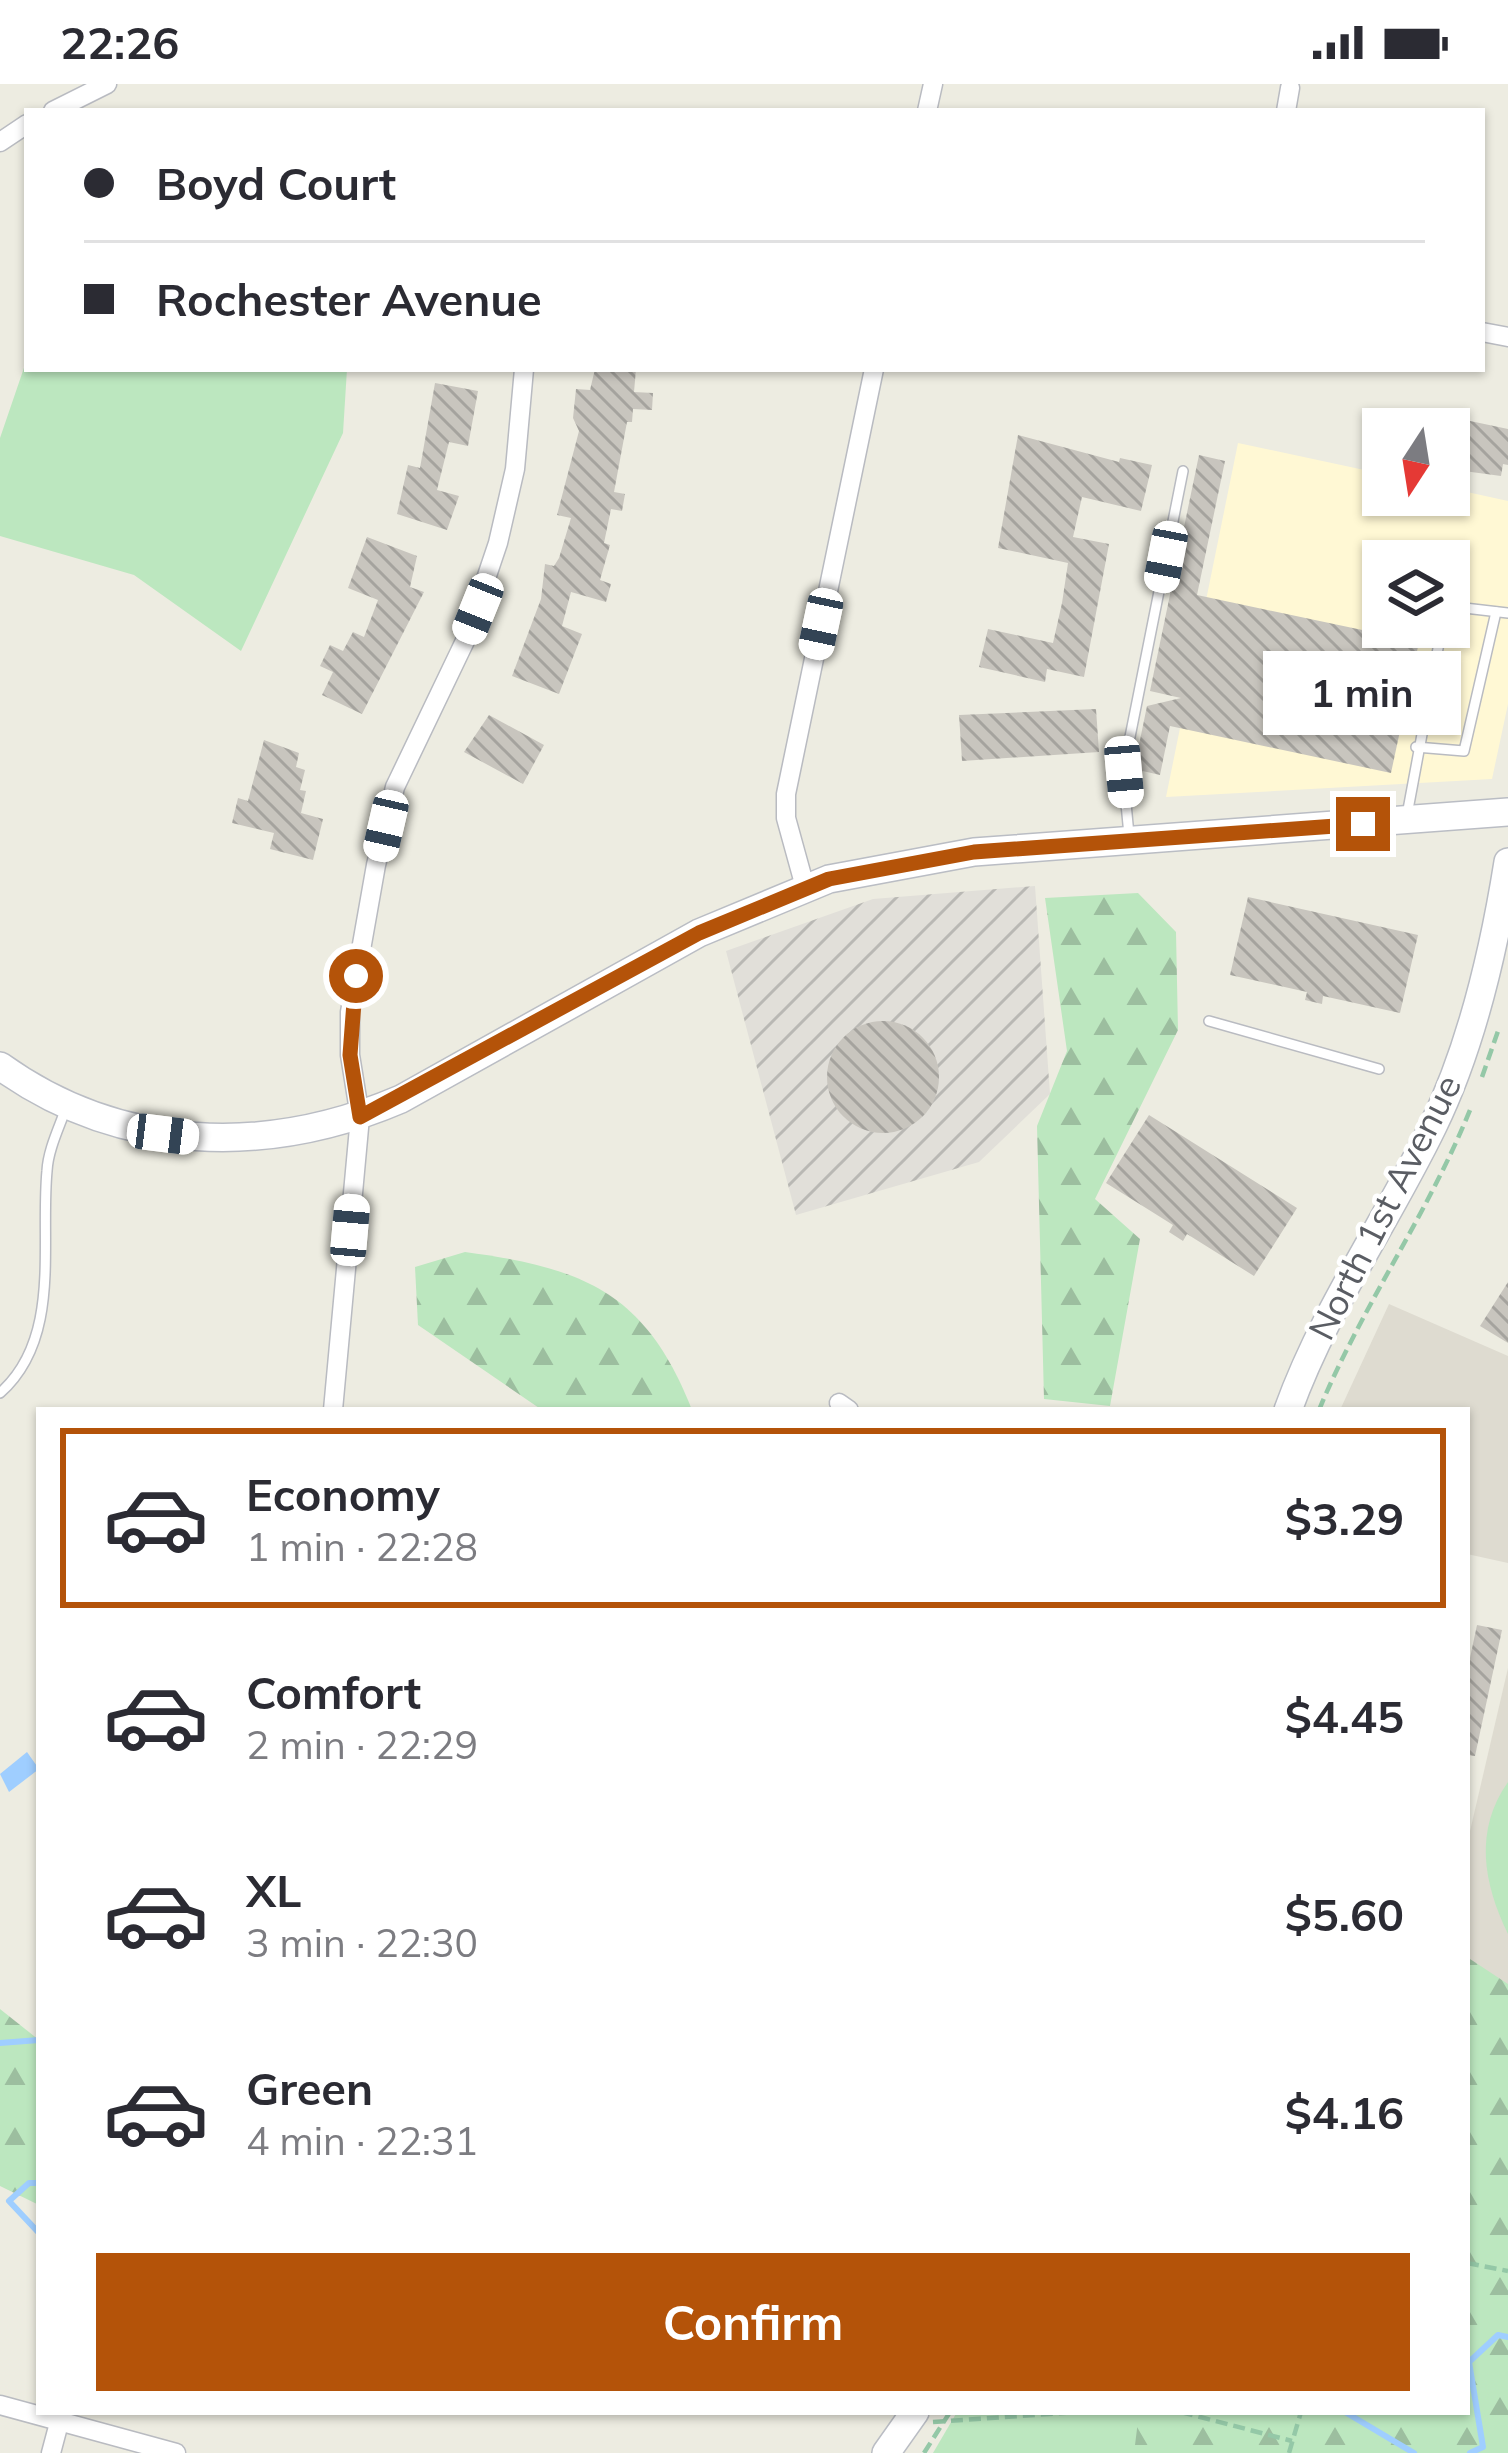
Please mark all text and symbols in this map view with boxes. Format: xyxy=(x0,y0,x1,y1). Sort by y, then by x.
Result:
text: 22:26 xyxy=(60,14,179,70)
text: Boyd Court xyxy=(156,155,396,211)
text: Rochester Avenue xyxy=(156,271,542,327)
north arrow xyxy=(1362,408,1470,516)
map controls xyxy=(1362,408,1470,648)
car xyxy=(1141,518,1191,596)
button: layers xyxy=(1362,540,1470,648)
car xyxy=(448,569,508,649)
car xyxy=(796,585,846,663)
callout: 1 min xyxy=(1264,650,1462,734)
text: 1 min xyxy=(1311,668,1413,717)
car xyxy=(1103,735,1145,809)
car xyxy=(360,787,412,865)
route end xyxy=(1336,797,1390,851)
route start xyxy=(329,949,383,1003)
street label: North 1st Avenue xyxy=(1298,1067,1470,1347)
car xyxy=(125,1112,201,1156)
car xyxy=(329,1193,371,1267)
icon: car xyxy=(102,1464,210,1572)
text: Economy xyxy=(246,1466,440,1522)
text: $3.29 xyxy=(1285,1490,1404,1546)
text: 1 min · 22:28 xyxy=(246,1522,478,1571)
icon: car xyxy=(102,1662,210,1770)
text: Comfort xyxy=(246,1664,421,1720)
text: $4.45 xyxy=(1285,1688,1404,1744)
text: 2 min · 22:29 xyxy=(246,1720,478,1769)
icon: car xyxy=(102,1860,210,1968)
text: XL xyxy=(246,1862,301,1918)
text: $5.60 xyxy=(1285,1886,1404,1942)
text: 3 min · 22:30 xyxy=(246,1918,478,1967)
icon: car xyxy=(102,2058,210,2166)
text: Green xyxy=(246,2060,373,2116)
text: $4.16 xyxy=(1285,2084,1404,2140)
text: 4 min · 22:31 xyxy=(246,2116,478,2165)
button: Confirm xyxy=(96,2253,1410,2391)

